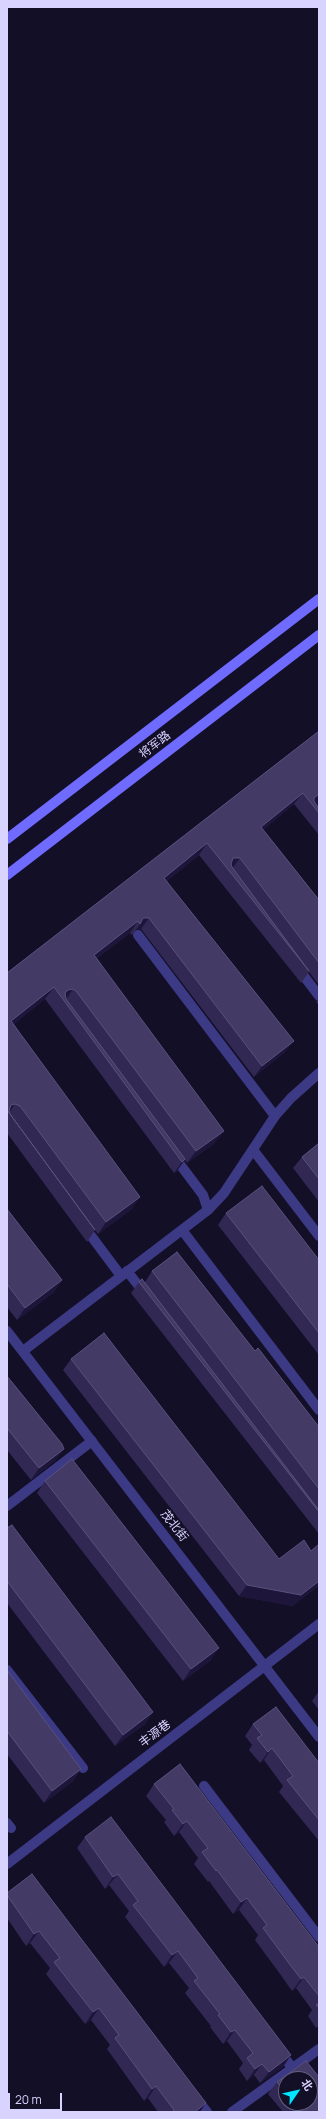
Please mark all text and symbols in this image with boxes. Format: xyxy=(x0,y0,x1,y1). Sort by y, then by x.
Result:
street label: 将军路 xyxy=(136,728,174,762)
street label: 茂北街 xyxy=(157,1507,191,1545)
street label: 丰源巷 xyxy=(136,1717,174,1751)
north arrow xyxy=(278,2071,318,2111)
text: 北 xyxy=(298,2076,317,2093)
scale bar xyxy=(10,2085,64,2111)
text: 20 m xyxy=(15,2091,42,2108)

